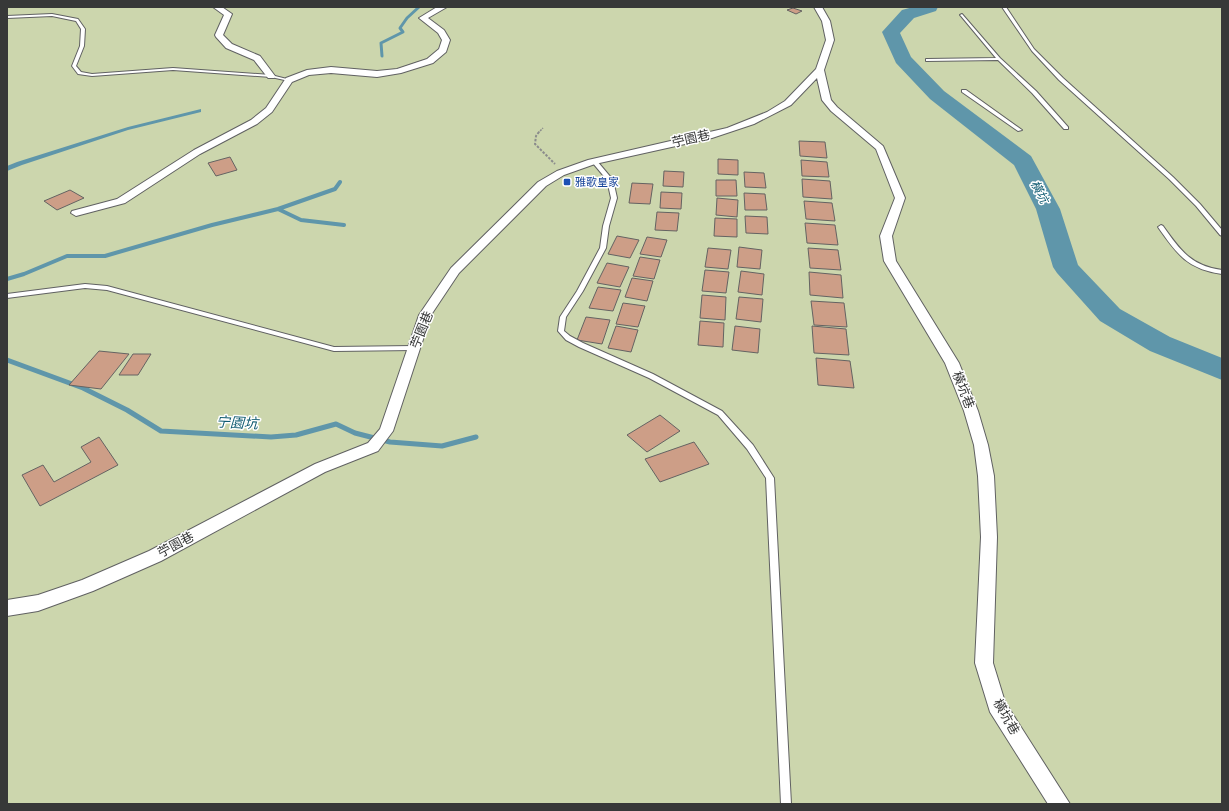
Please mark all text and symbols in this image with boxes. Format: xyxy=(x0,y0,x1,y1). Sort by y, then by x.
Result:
street label: 苧園巷 xyxy=(670,127,712,151)
place label: 雅歌皇家 xyxy=(575,176,619,189)
marker: 雅歌皇家 xyxy=(562,177,572,187)
water label: 橫坑 xyxy=(1027,178,1052,208)
street label: 苧園巷 xyxy=(407,309,437,351)
street label: 橫坑巷 xyxy=(949,369,977,411)
water label: 宁園坑 xyxy=(216,413,260,433)
street label: 苧園巷 xyxy=(155,529,197,561)
street label: 橫坑巷 xyxy=(990,696,1022,738)

